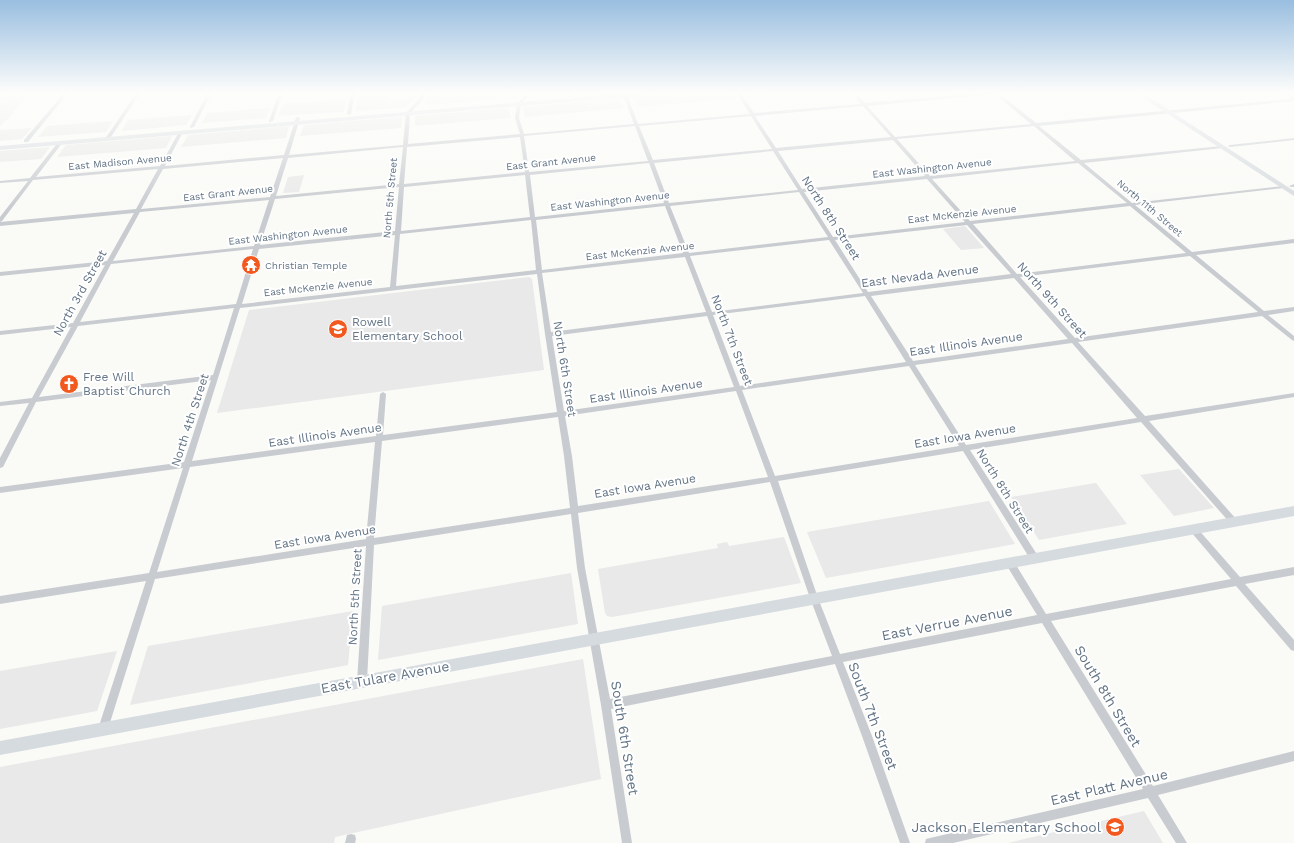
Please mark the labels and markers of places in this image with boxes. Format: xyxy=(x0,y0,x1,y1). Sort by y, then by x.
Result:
temple icon: Christian Temple xyxy=(240,254,262,276)
place label: Christian Temple xyxy=(265,260,347,271)
place label: Rowell Elementary School xyxy=(352,315,463,343)
school or university icon: Rowell Elementary School xyxy=(327,318,349,340)
place label: Free Will Baptist Church xyxy=(83,370,171,398)
church icon: Free Will Baptist Church xyxy=(58,373,80,395)
school or university icon: Jackson Elementary School xyxy=(1104,816,1126,838)
place label: Jackson Elementary School xyxy=(912,819,1102,835)

